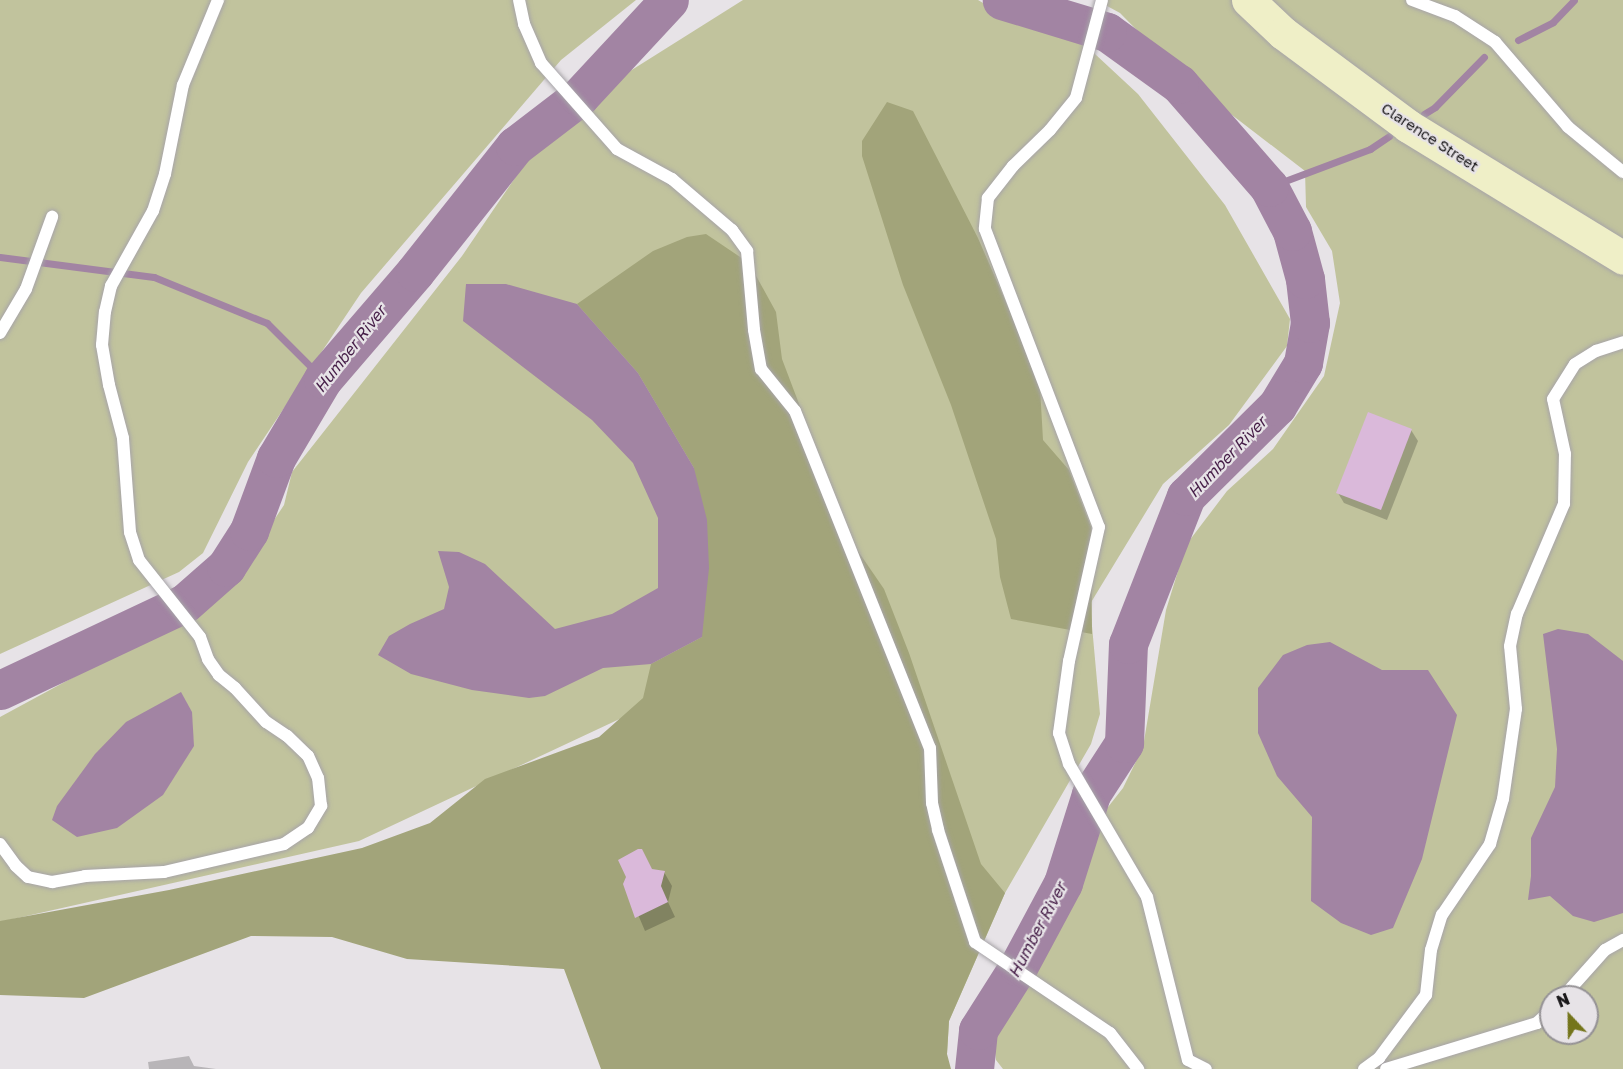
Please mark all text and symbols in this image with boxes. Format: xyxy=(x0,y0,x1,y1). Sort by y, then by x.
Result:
street label: Clarence Street xyxy=(1378,99,1482,175)
water label: Humber River xyxy=(310,302,390,396)
water label: Humber River xyxy=(1184,413,1270,501)
water label: Humber River xyxy=(1004,879,1070,981)
north arrow xyxy=(1539,985,1599,1045)
text: N xyxy=(1554,989,1572,1012)

